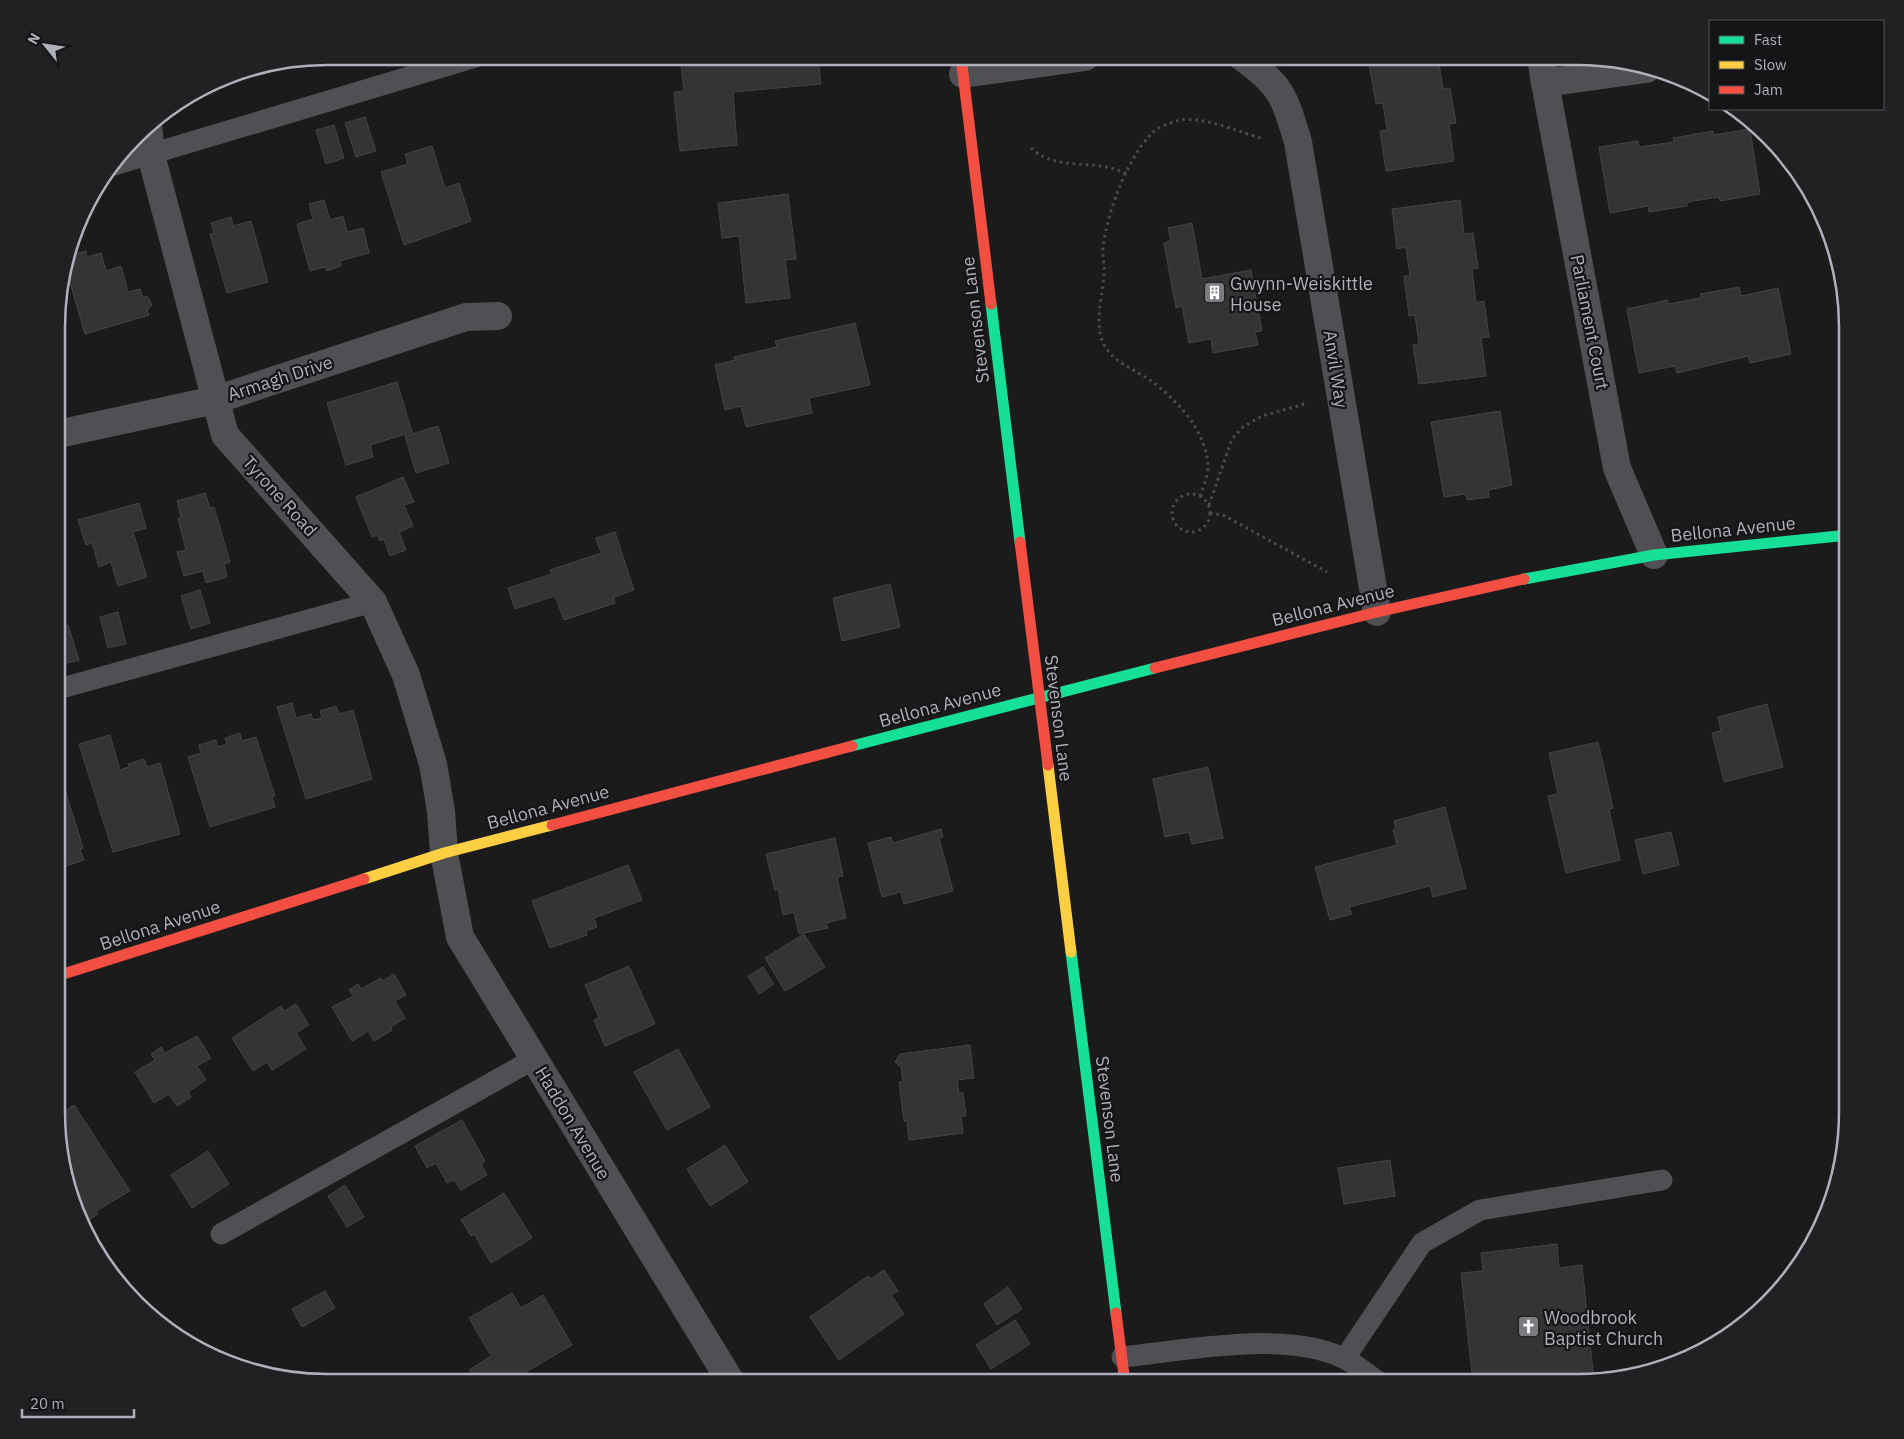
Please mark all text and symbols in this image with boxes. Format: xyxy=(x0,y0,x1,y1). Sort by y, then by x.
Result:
north arrow xyxy=(20,20,70,70)
legend xyxy=(1709,20,1884,110)
text: N xyxy=(23,30,44,47)
text: Fast xyxy=(1754,30,1782,49)
text: Slow xyxy=(1754,55,1787,74)
text: Jam xyxy=(1754,80,1783,99)
street label: Parliament Court xyxy=(1566,253,1614,391)
street label: Stevenson Lane xyxy=(956,255,994,385)
place label: Gwynn-Weiskittle House xyxy=(1230,272,1373,316)
building icon: Gwynn-Weiskittle House xyxy=(1202,281,1226,305)
street label: Anvil Way xyxy=(1319,328,1353,410)
street label: Armagh Drive xyxy=(225,350,336,406)
street label: Tyrone Road xyxy=(238,451,322,541)
street label: Bellona Avenue xyxy=(1669,511,1797,547)
street label: Bellona Avenue xyxy=(1269,579,1397,631)
street label: Stevenson Lane xyxy=(1040,653,1078,783)
street label: Bellona Avenue xyxy=(876,678,1004,732)
street label: Bellona Avenue xyxy=(484,780,612,834)
street label: Bellona Avenue xyxy=(97,895,223,955)
street label: Stevenson Lane xyxy=(1091,1054,1129,1184)
street label: Haddon Avenue xyxy=(530,1062,616,1184)
place label: Woodbrook Baptist Church xyxy=(1544,1306,1663,1350)
church icon: Woodbrook Baptist Church xyxy=(1516,1315,1540,1339)
scale bar xyxy=(22,1386,135,1418)
text: 20 m xyxy=(30,1394,65,1413)

